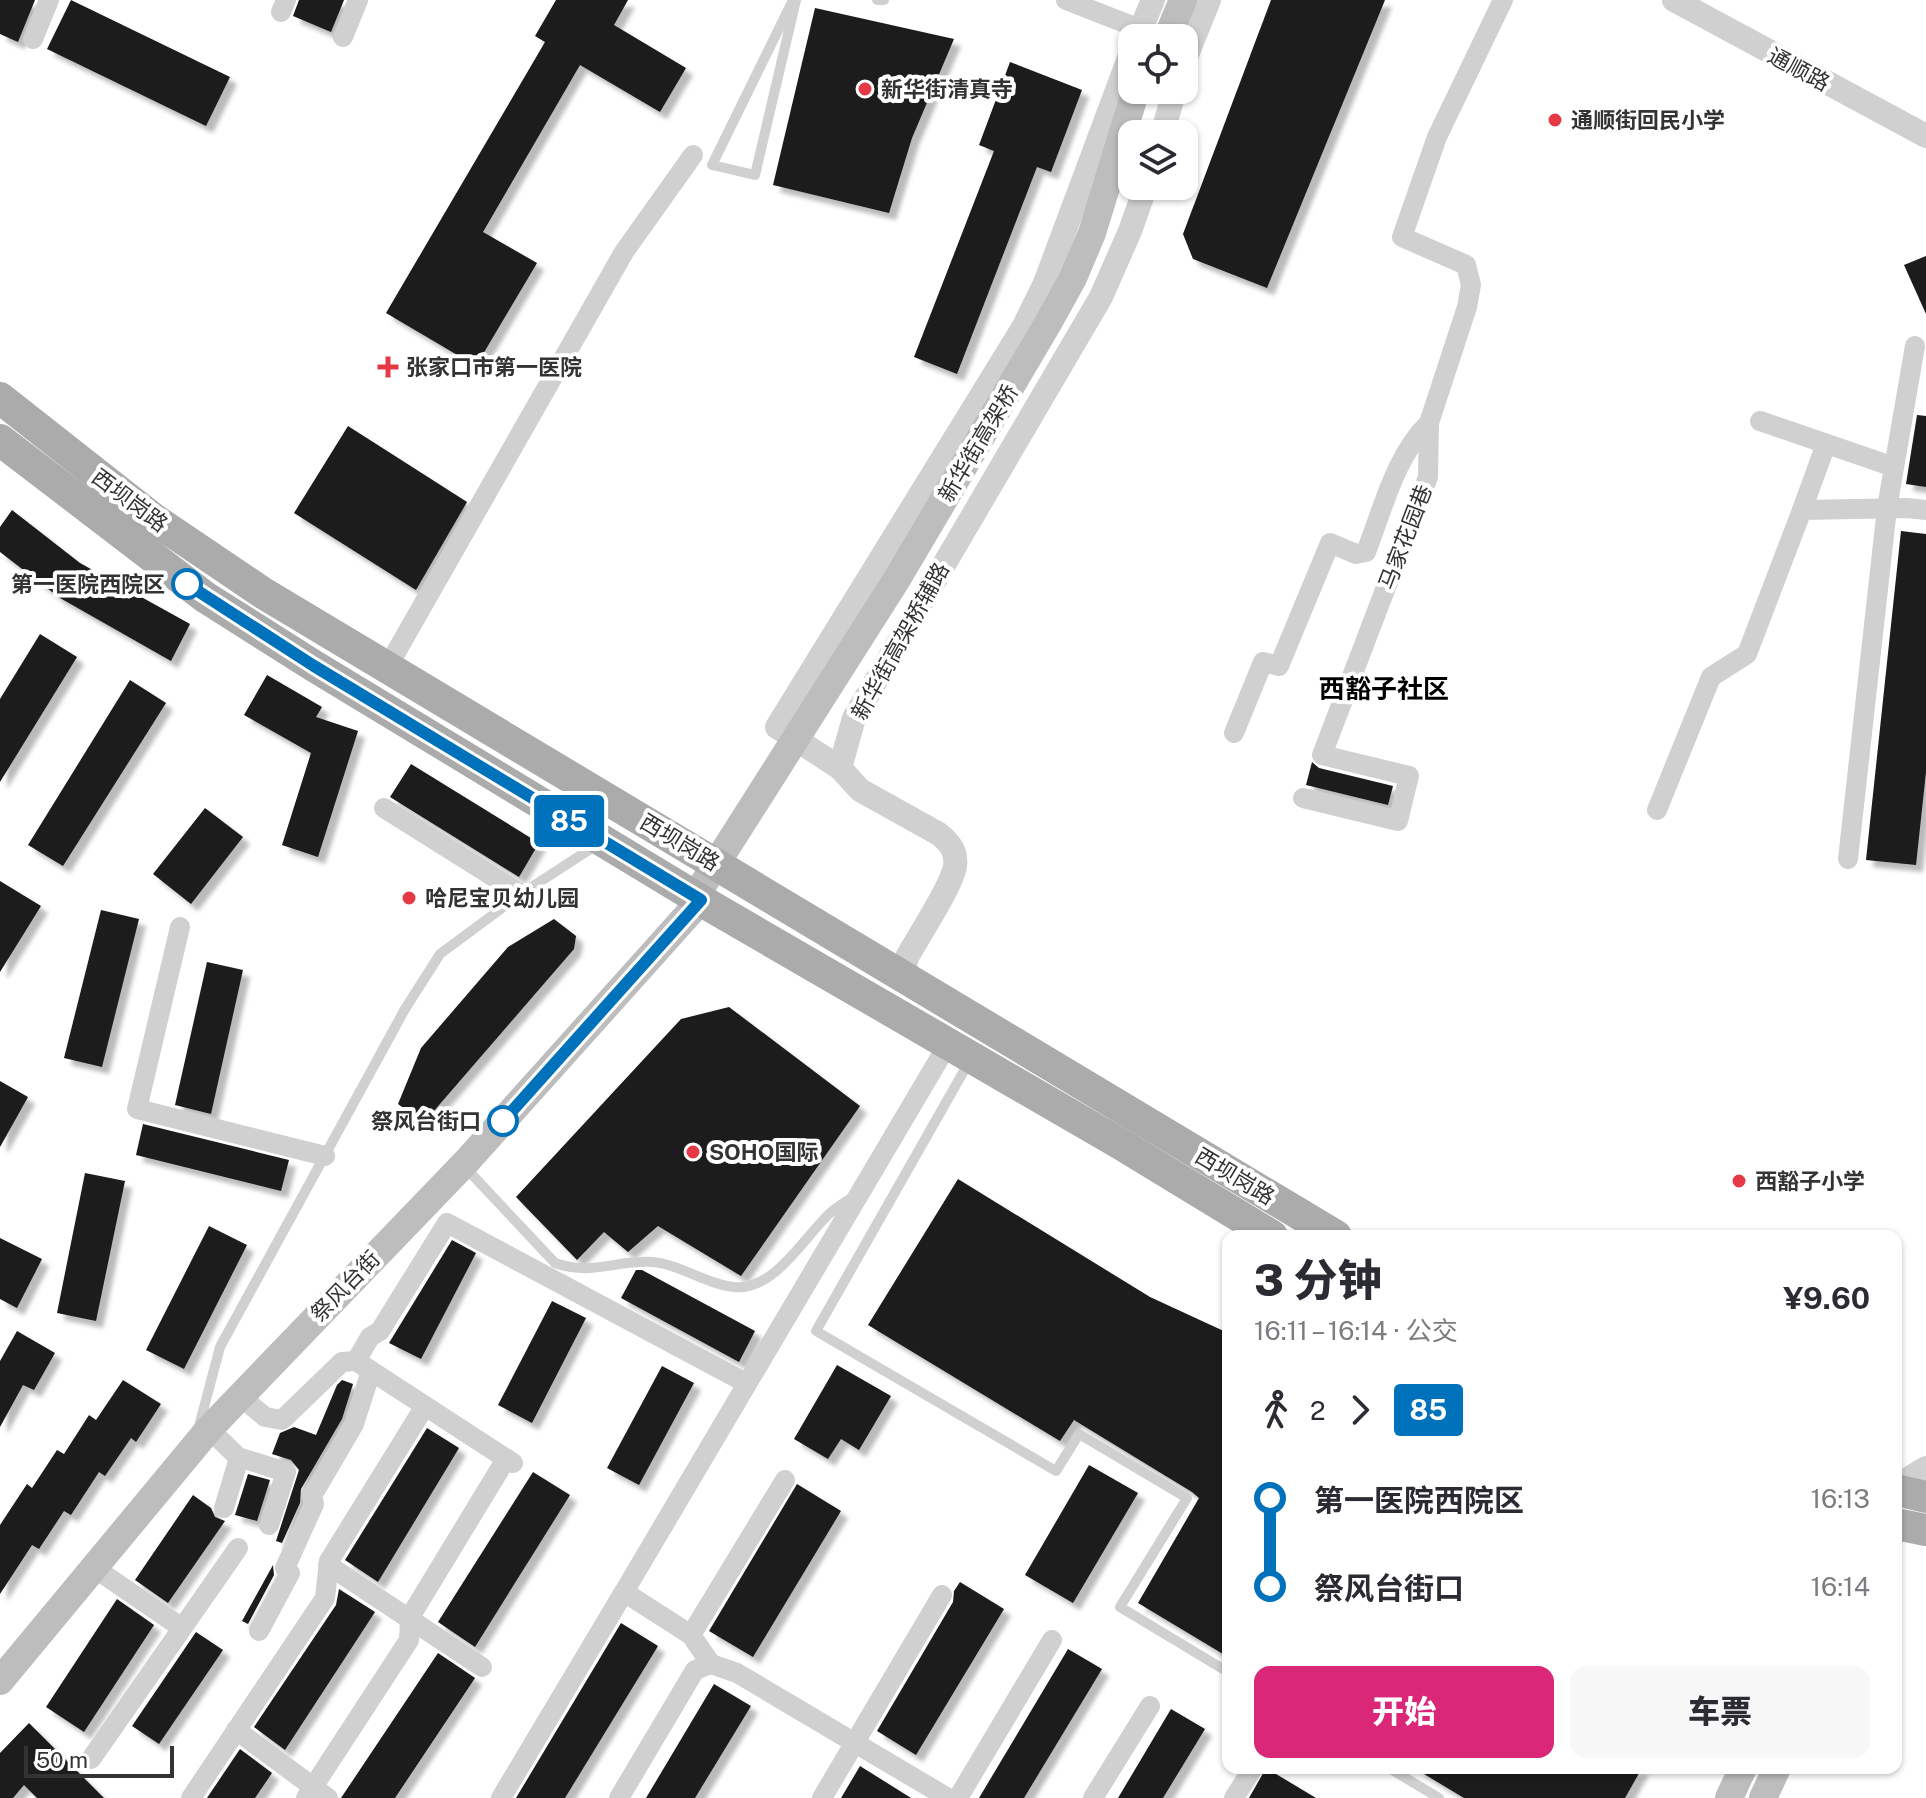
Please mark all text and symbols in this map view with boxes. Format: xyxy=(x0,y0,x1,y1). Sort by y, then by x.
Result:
map controls xyxy=(1118,24,1198,200)
button: locate xyxy=(1118,24,1198,104)
street label: 通顺路 xyxy=(1764,42,1834,96)
place label: 新华街清真寺 xyxy=(881,76,1013,102)
marker: 新华街清真寺 xyxy=(856,80,874,98)
place label: 通顺街回民小学 xyxy=(1571,107,1725,133)
marker: 通顺街回民小学 xyxy=(1546,111,1564,129)
button: layers xyxy=(1118,120,1198,200)
place label: 张家口市第一医院 xyxy=(406,354,582,380)
marker: 张家口市第一医院 xyxy=(377,356,399,378)
street label: 新华街高架桥 xyxy=(933,380,1023,506)
street label: 西坝岗路 xyxy=(87,463,173,537)
street label: 马家花园巷 xyxy=(1373,481,1437,593)
street label: 新华街高架桥辅路 xyxy=(846,558,954,724)
marker: 第一医院西院区 xyxy=(172,569,202,599)
place label: 第一医院西院区 xyxy=(11,571,165,597)
district label: 西豁子社区 xyxy=(1319,673,1449,704)
line badge: 85 xyxy=(533,795,605,847)
text: 85 xyxy=(550,804,588,837)
street label: 西坝岗路 xyxy=(636,808,724,876)
place label: 哈尼宝贝幼儿园 xyxy=(425,885,579,911)
marker: 哈尼宝贝幼儿园 xyxy=(400,889,418,907)
marker: 祭风台街口 xyxy=(488,1106,518,1136)
place label: 祭风台街口 xyxy=(371,1108,481,1134)
place label: SOHO国际 xyxy=(709,1139,819,1165)
street label: 西坝岗路 xyxy=(1191,1142,1279,1210)
marker: SOHO国际 xyxy=(684,1143,702,1161)
place label: 西豁子小学 xyxy=(1755,1168,1865,1194)
marker: 西豁子小学 xyxy=(1730,1172,1748,1190)
street label: 祭风台街 xyxy=(305,1245,385,1327)
text: 3 分钟 xyxy=(1254,1254,1382,1306)
text: ¥9.60 xyxy=(1783,1280,1870,1316)
text: 16:11 – 16:14 · 公交 xyxy=(1254,1315,1458,1346)
icon: walk xyxy=(1254,1388,1298,1432)
icon: forward xyxy=(1338,1388,1382,1432)
text: 85 xyxy=(1410,1393,1447,1426)
text: 2 xyxy=(1310,1395,1326,1426)
text: 第一医院西院区 xyxy=(1314,1482,1524,1518)
text: 16:13 xyxy=(1810,1483,1870,1514)
text: 祭风台街口 xyxy=(1314,1570,1464,1606)
text: 16:14 xyxy=(1810,1571,1870,1602)
button: 开始 xyxy=(1254,1666,1554,1758)
button: 车票 xyxy=(1570,1666,1870,1758)
scale bar xyxy=(24,1742,174,1778)
text: 50 m xyxy=(36,1747,88,1773)

